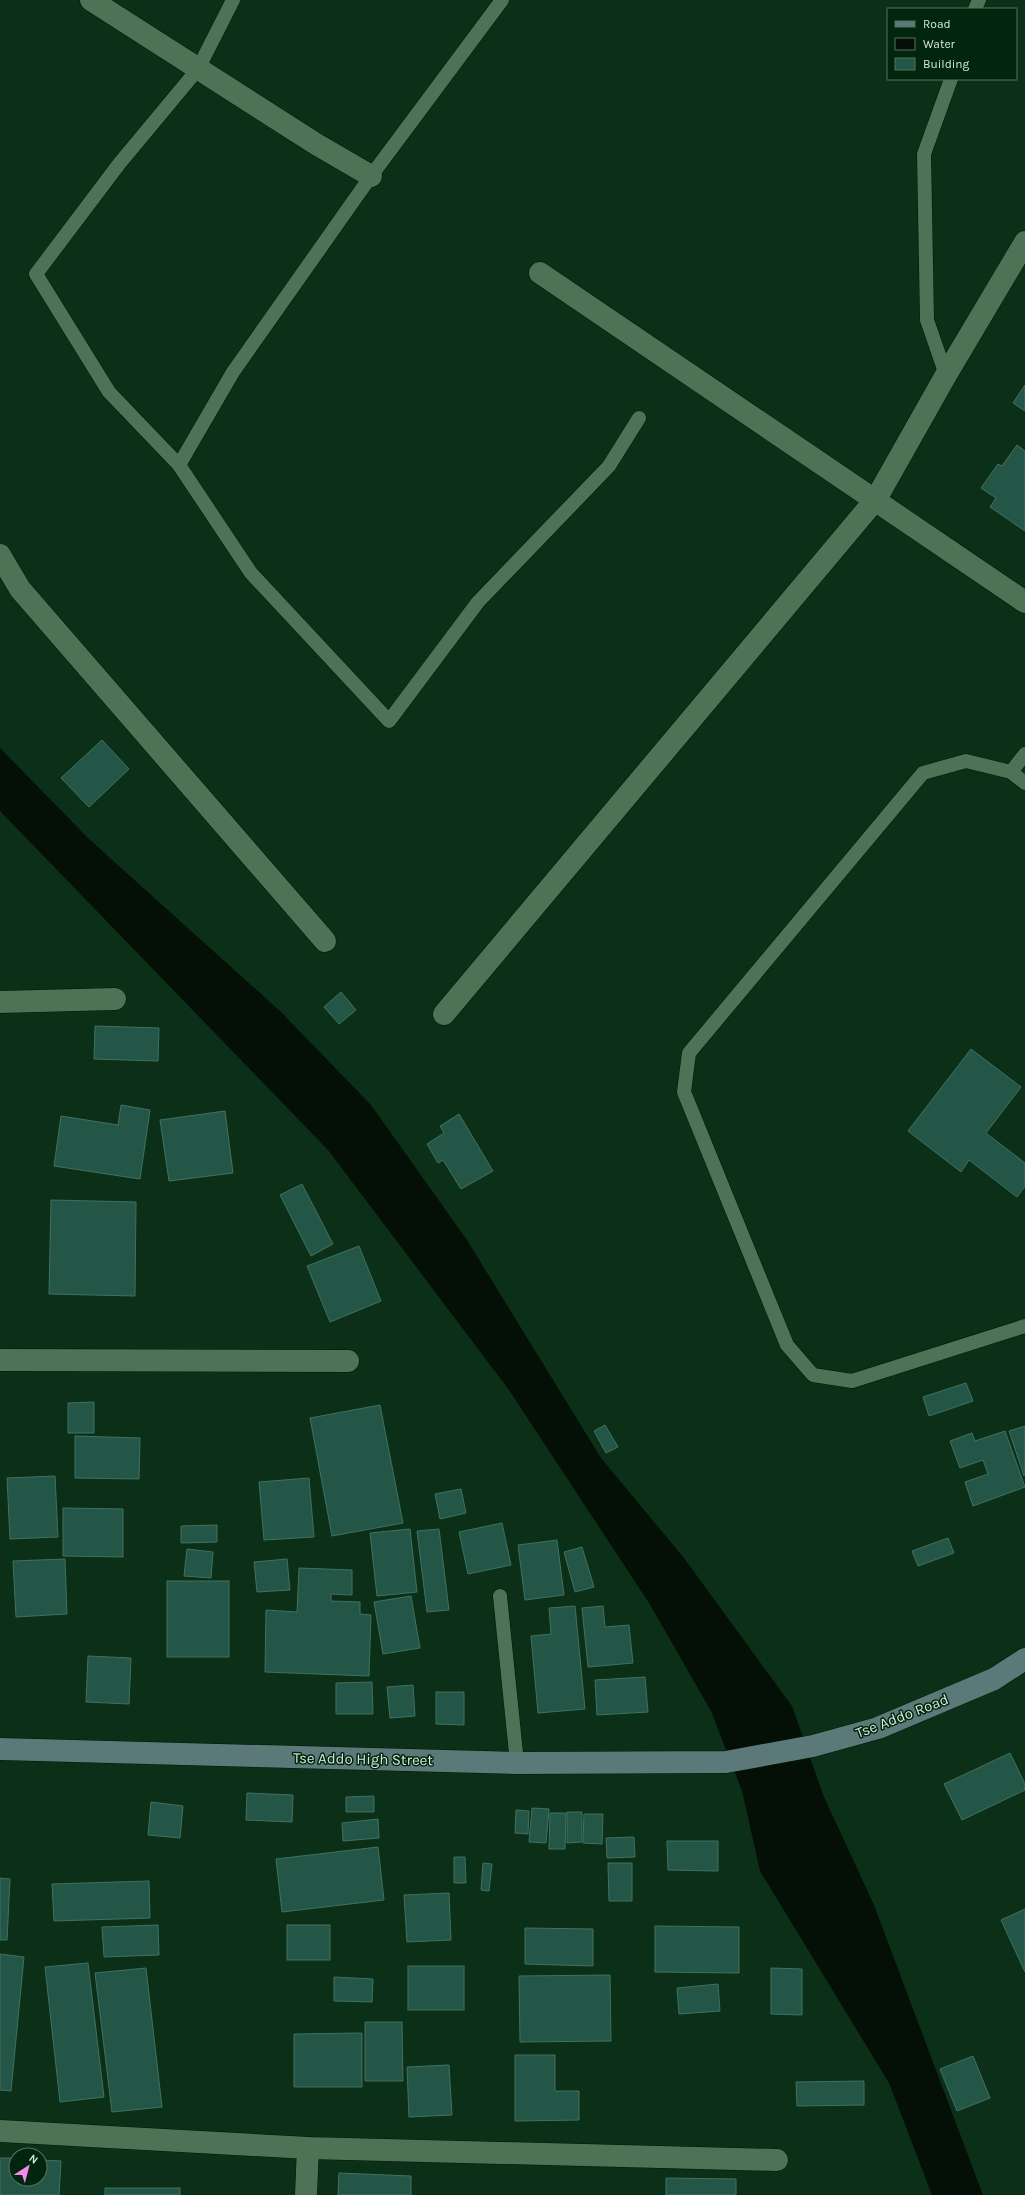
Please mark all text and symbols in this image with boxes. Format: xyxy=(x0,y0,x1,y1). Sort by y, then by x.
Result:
legend xyxy=(887,8,1017,80)
text: Road xyxy=(923,17,951,31)
text: Water xyxy=(923,37,956,51)
text: Building xyxy=(923,57,970,71)
street label: Tse Addo Road xyxy=(853,1690,951,1742)
street label: Tse Addo High Street xyxy=(293,1749,434,1769)
north arrow xyxy=(8,2147,48,2187)
text: N xyxy=(27,2152,41,2167)

